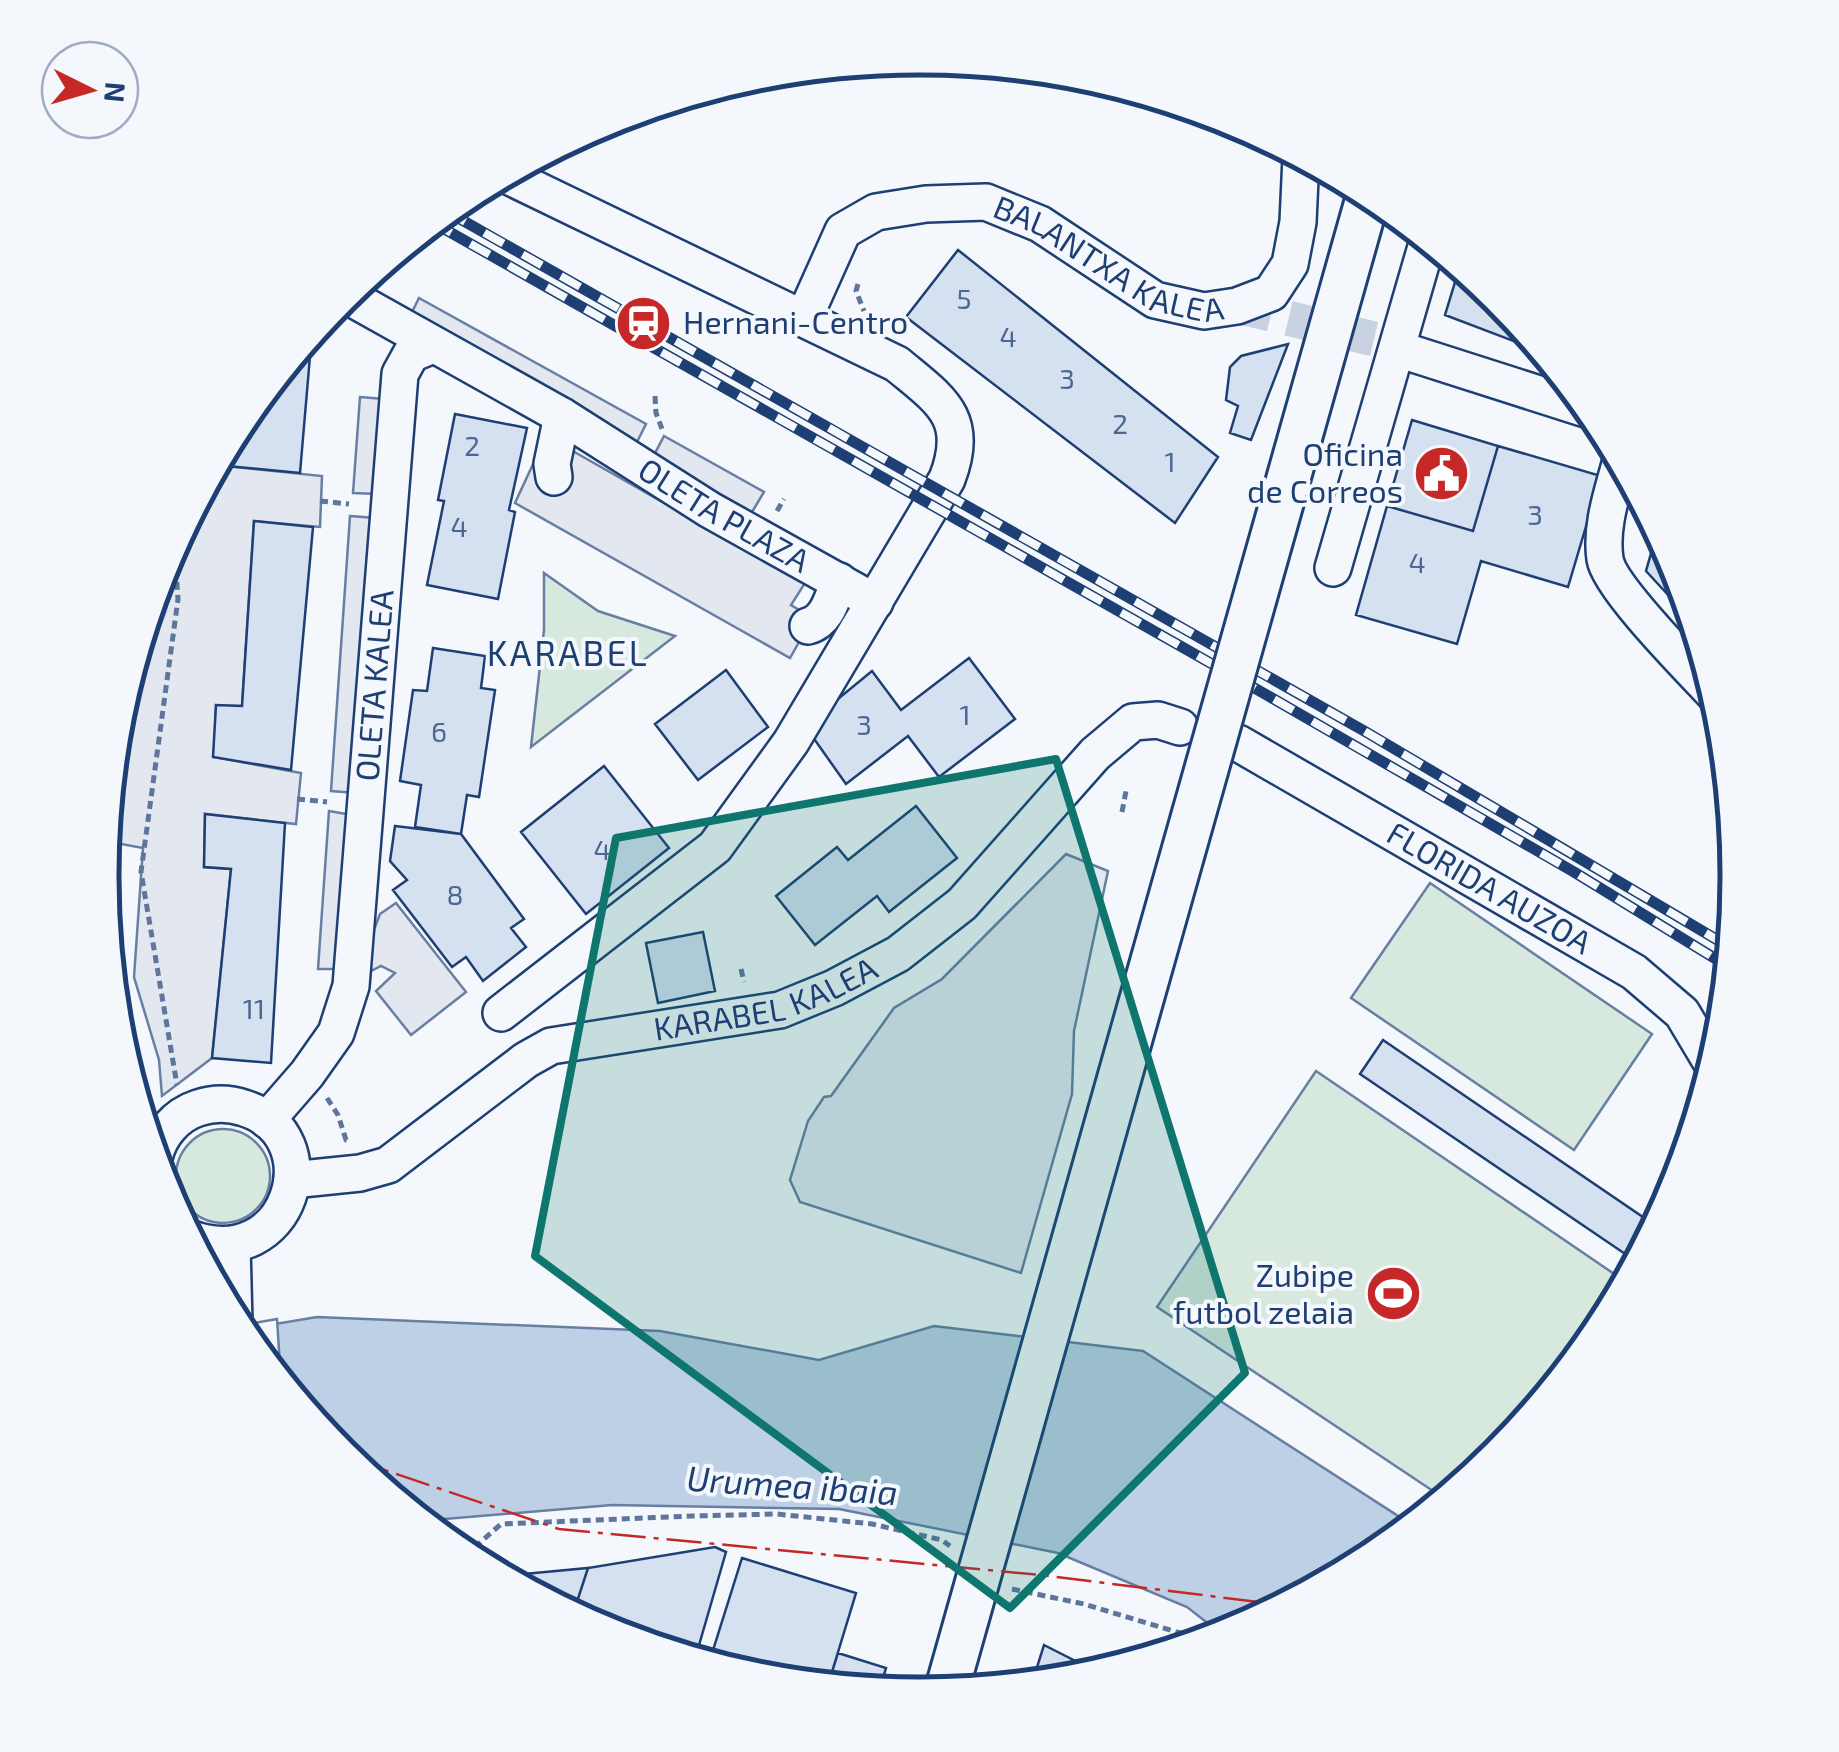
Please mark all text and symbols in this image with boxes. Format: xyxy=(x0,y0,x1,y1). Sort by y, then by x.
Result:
north arrow xyxy=(40,40,140,140)
text: N xyxy=(98,81,134,104)
street label: BALANTXA KALEA xyxy=(989,186,1226,328)
house number: 5 xyxy=(956,281,972,315)
station icon: Hernani-Centro xyxy=(614,293,674,353)
place label: Hernani-Centro xyxy=(683,302,908,340)
house number: 4 xyxy=(999,319,1017,353)
house number: 3 xyxy=(1059,361,1075,395)
house number: 2 xyxy=(1112,406,1128,440)
house number: 2 xyxy=(464,428,480,462)
place label: Oficina de Correos xyxy=(1247,434,1403,509)
public building icon: Oficina de Correos xyxy=(1412,443,1472,503)
house number: 1 xyxy=(1164,444,1176,478)
street label: OLETA PLAZA xyxy=(632,449,817,579)
house number: 3 xyxy=(1527,497,1543,531)
house number: 4 xyxy=(450,509,468,543)
house number: 4 xyxy=(1408,545,1426,579)
street label: OLETA KALEA xyxy=(346,588,400,782)
district label: KARABEL xyxy=(487,631,649,673)
house number: 1 xyxy=(959,697,971,731)
house number: 3 xyxy=(856,707,872,741)
house number: 6 xyxy=(431,714,447,748)
street label: FLORIDA AUZOA xyxy=(1381,813,1599,960)
house number: 4 xyxy=(593,832,611,866)
house number: 8 xyxy=(447,877,464,911)
street label: KARABEL KALEA xyxy=(651,948,883,1047)
house number: 11 xyxy=(243,991,265,1025)
place label: Zubipe futbol zelaia xyxy=(1173,1255,1354,1330)
sports icon: Zubipe futbol zelaia xyxy=(1363,1264,1423,1324)
water label: Urumea ibaia xyxy=(685,1456,899,1512)

